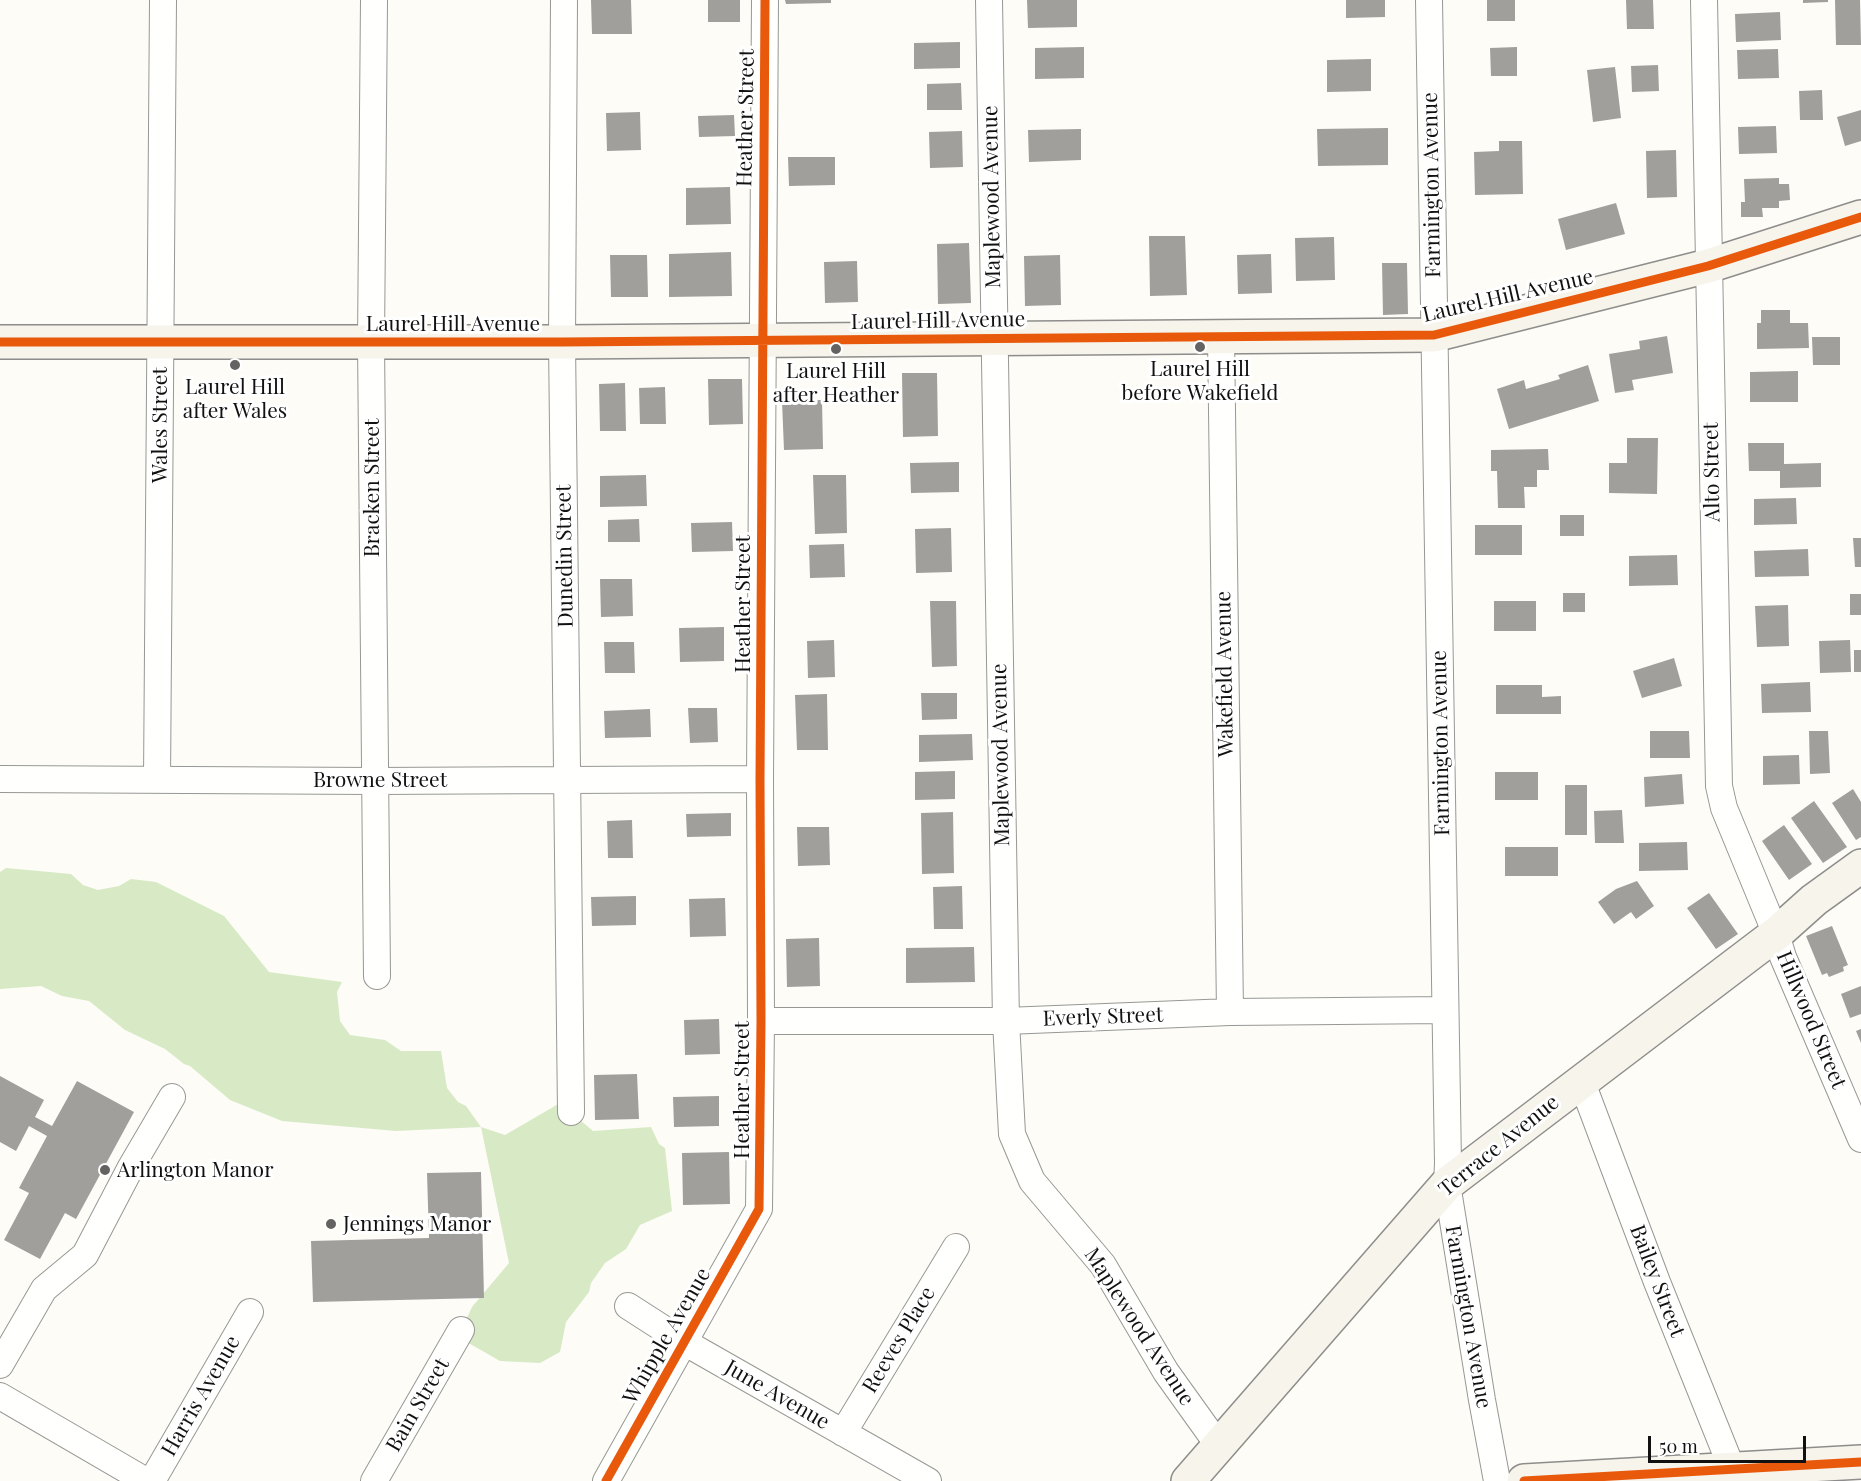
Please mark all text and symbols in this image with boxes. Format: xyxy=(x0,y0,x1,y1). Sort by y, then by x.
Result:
street label: Heather Street xyxy=(732,49,760,187)
street label: Farmington Avenue xyxy=(1418,92,1446,278)
street label: Maplewood Avenue xyxy=(978,105,1006,289)
street label: Laurel Hill Avenue xyxy=(1420,264,1596,328)
street label: Laurel Hill Avenue xyxy=(851,307,1025,335)
street label: Laurel Hill Avenue xyxy=(366,311,540,337)
marker: Laurel Hill before Wakefield xyxy=(1193,340,1207,354)
marker: Laurel Hill after Heather xyxy=(829,342,843,356)
place label: Laurel Hill before Wakefield xyxy=(1121,356,1279,406)
marker: Laurel Hill after Wales xyxy=(228,358,242,372)
place label: Laurel Hill after Heather xyxy=(773,358,899,408)
street label: Wales Street xyxy=(147,367,173,483)
place label: Laurel Hill after Wales xyxy=(183,374,287,424)
street label: Bracken Street xyxy=(359,419,385,557)
street label: Alto Street xyxy=(1699,422,1725,522)
street label: Dunedin Street xyxy=(551,484,579,628)
street label: Heather Street xyxy=(730,535,756,673)
street label: Wakefield Avenue xyxy=(1211,591,1239,757)
street label: Farmington Avenue xyxy=(1427,650,1455,836)
street label: Maplewood Avenue xyxy=(987,663,1015,847)
street label: Browne Street xyxy=(313,767,447,793)
street label: Hillwood Street xyxy=(1771,947,1851,1093)
street label: Everly Street xyxy=(1042,1002,1164,1032)
street label: Heather Street xyxy=(729,1021,755,1159)
street label: Terrace Avenue xyxy=(1434,1090,1564,1202)
place label: Arlington Manor xyxy=(117,1157,273,1183)
marker: Arlington Manor xyxy=(98,1163,112,1177)
place label: Jennings Manor xyxy=(343,1211,491,1237)
marker: Jennings Manor xyxy=(324,1217,338,1231)
street label: Bailey Street xyxy=(1624,1221,1690,1341)
street label: Farmington Avenue xyxy=(1439,1223,1497,1411)
street label: Maplewood Avenue xyxy=(1079,1243,1199,1411)
street label: Whipple Avenue xyxy=(618,1264,716,1408)
street label: Reeves Place xyxy=(857,1282,941,1398)
street label: Harris Avenue xyxy=(156,1331,246,1461)
street label: Bain Street xyxy=(381,1354,455,1456)
street label: June Avenue xyxy=(720,1355,834,1435)
scale bar xyxy=(1651,1424,1808,1462)
text: 50 m xyxy=(1659,1434,1698,1458)

